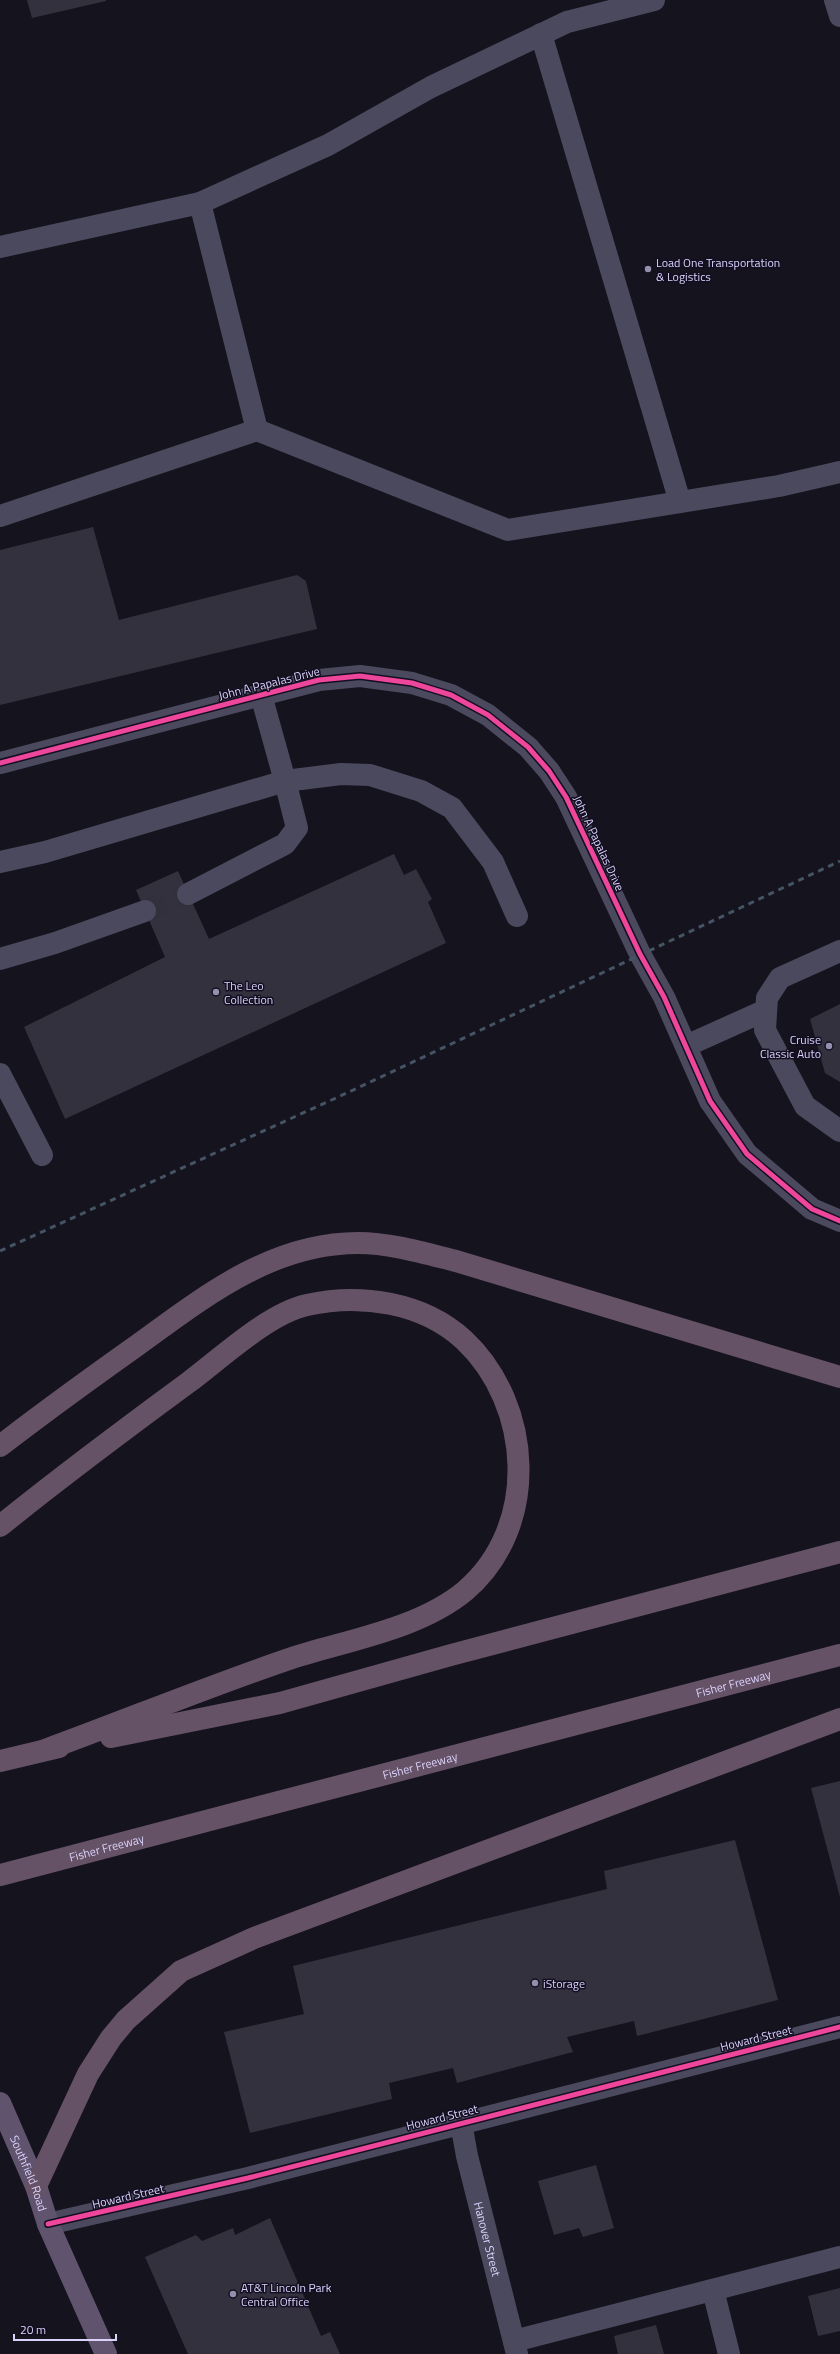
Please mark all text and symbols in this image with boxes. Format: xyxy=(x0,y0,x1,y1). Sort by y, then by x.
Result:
place label: Load One Transportation & Logistics xyxy=(656,253,780,286)
marker: Load One Transportation & Logistics xyxy=(643,264,653,274)
street label: John A Papalas Drive xyxy=(216,661,322,705)
street label: John A Papalas Drive xyxy=(568,792,630,894)
place label: The Leo Collection xyxy=(224,976,273,1009)
marker: The Leo Collection xyxy=(211,987,221,997)
place label: Cruise Classic Auto xyxy=(760,1030,821,1063)
marker: Cruise Classic Auto xyxy=(824,1041,834,1051)
street label: Fisher Freeway xyxy=(694,1664,773,1702)
street label: Fisher Freeway xyxy=(380,1746,460,1784)
street label: Fisher Freeway xyxy=(67,1828,146,1866)
place label: iStorage xyxy=(543,1974,585,1993)
marker: iStorage xyxy=(530,1978,540,1988)
street label: Howard Street xyxy=(718,2020,795,2056)
street label: Howard Street xyxy=(404,2099,481,2135)
street label: Southfield Road xyxy=(6,2132,53,2213)
street label: Howard Street xyxy=(90,2178,167,2214)
street label: Hanover Street xyxy=(469,2200,507,2279)
place label: AT&T Lincoln Park Central Office xyxy=(241,2278,332,2311)
marker: AT&T Lincoln Park Central Office xyxy=(228,2289,238,2299)
scale bar xyxy=(14,2316,116,2342)
text: 20 m xyxy=(20,2320,46,2339)

